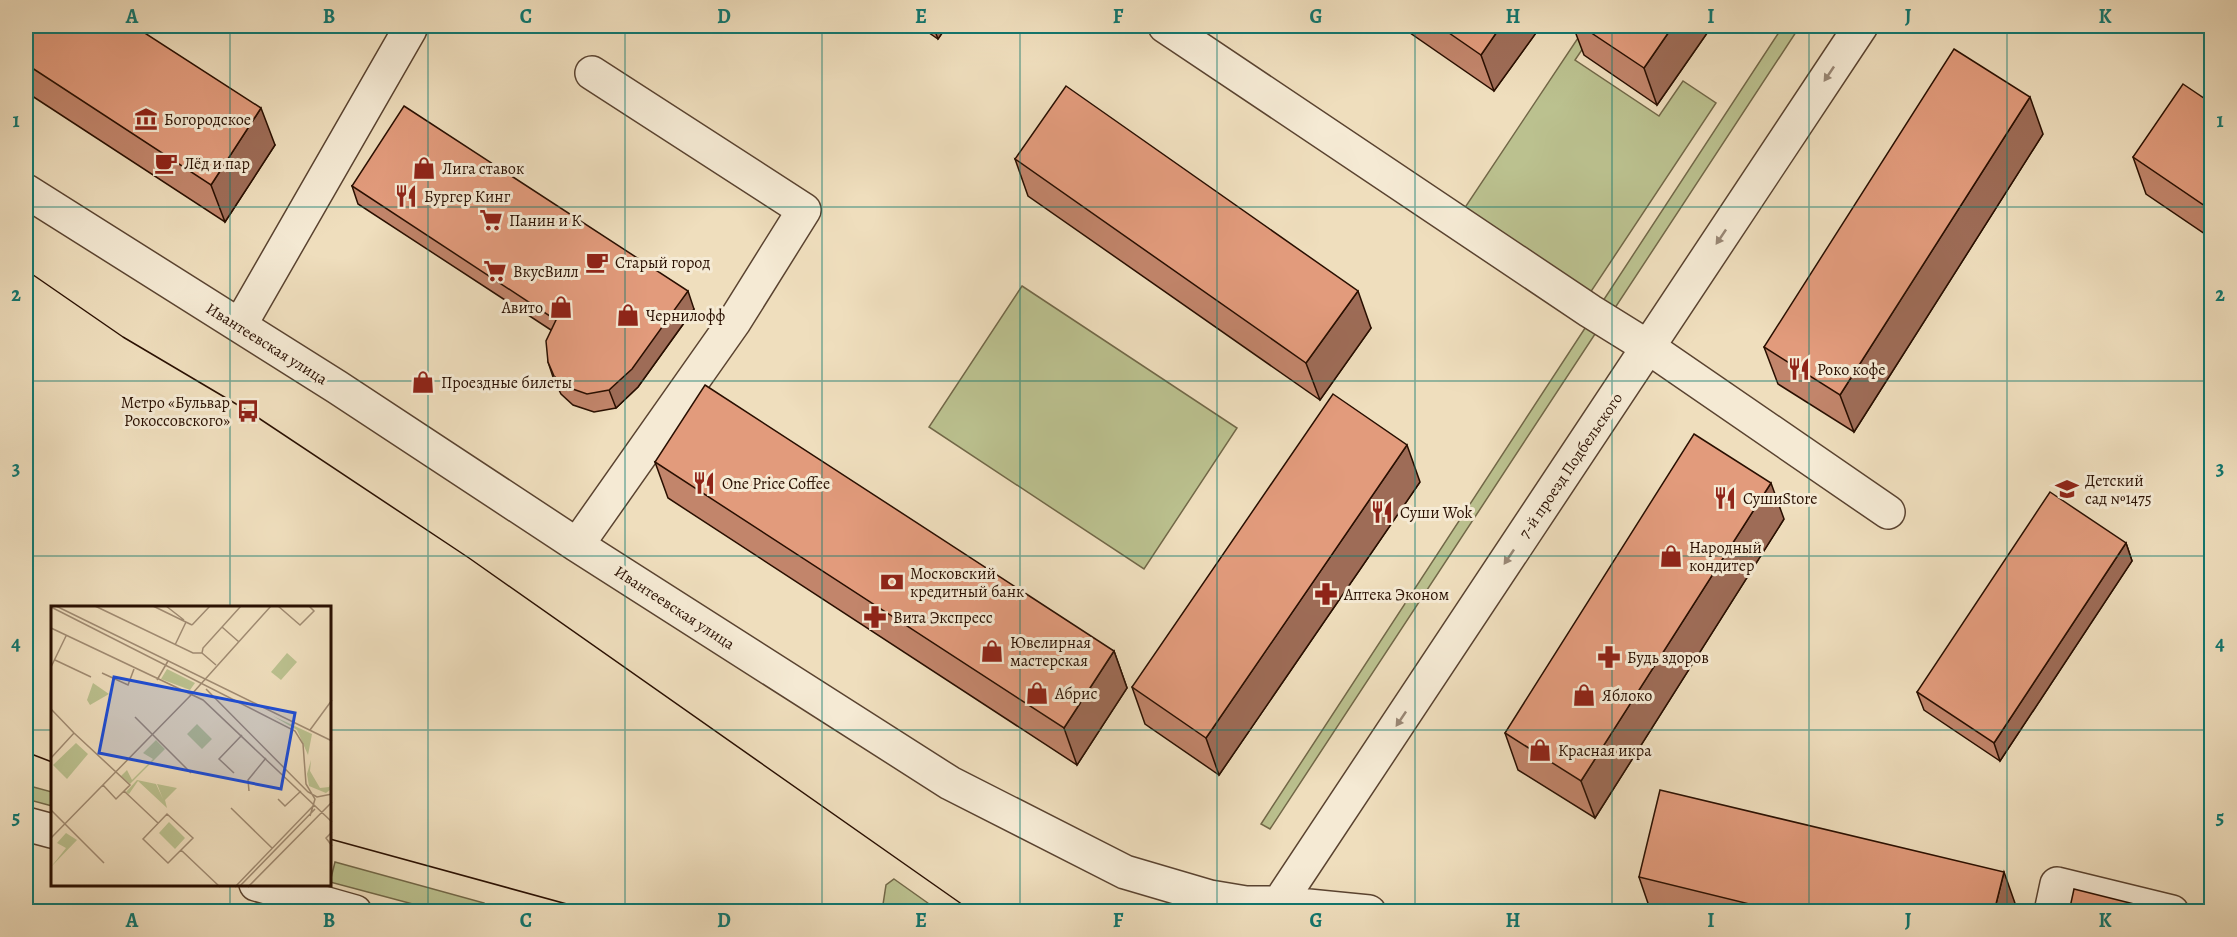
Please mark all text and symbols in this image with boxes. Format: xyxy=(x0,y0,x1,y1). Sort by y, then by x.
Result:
text: A xyxy=(125,3,139,30)
text: B xyxy=(323,3,335,30)
text: C xyxy=(520,3,532,30)
text: D xyxy=(717,3,731,30)
text: E xyxy=(915,3,927,30)
text: F xyxy=(1113,3,1124,30)
text: G xyxy=(1309,3,1323,30)
text: H xyxy=(1506,3,1521,30)
text: I xyxy=(1707,3,1715,30)
text: J xyxy=(1905,3,1912,30)
text: K xyxy=(2098,3,2112,30)
one-way arrow xyxy=(1823,66,1835,82)
museum icon: Богородское xyxy=(133,106,159,132)
text: 1 xyxy=(12,107,20,134)
text: 1 xyxy=(2216,107,2224,134)
place label: Богородское xyxy=(164,109,251,131)
cafe icon: Лёд и пар xyxy=(153,150,179,176)
place label: Лёд и пар xyxy=(184,153,250,175)
shop icon: Лига ставок xyxy=(411,155,437,181)
place label: Лига ставок xyxy=(442,158,524,180)
restaurant icon: Бургер Кинг xyxy=(393,183,419,209)
place label: Бургер Кинг xyxy=(424,186,511,208)
supermarket icon: Панин и К xyxy=(478,207,504,233)
place label: Панин и К xyxy=(509,210,582,232)
one-way arrow xyxy=(1716,229,1727,245)
cafe icon: Старый город xyxy=(584,249,610,275)
place label: Старый город xyxy=(615,252,710,274)
supermarket icon: ВкусВилл xyxy=(482,258,508,284)
place label: ВкусВилл xyxy=(513,261,579,283)
text: 2 xyxy=(11,281,21,308)
text: 2 xyxy=(2215,281,2225,308)
shop icon: Авито xyxy=(548,294,574,320)
place label: Авито xyxy=(501,297,543,319)
street label: Ивантеевская улица xyxy=(201,298,332,390)
shop icon: Чернилофф xyxy=(615,302,641,328)
place label: Чернилофф xyxy=(646,305,725,327)
restaurant icon: Роко кофе xyxy=(1786,356,1812,382)
place label: Роко кофе xyxy=(1817,359,1886,381)
shop icon: Проездные билеты xyxy=(410,369,436,395)
place label: Проездные билеты xyxy=(441,372,572,394)
street label: 7-й проезд Подбельского xyxy=(1514,388,1628,543)
place label: Метро «Бульвар Рокоссовского» xyxy=(121,392,230,432)
bus stop icon: Метро «Бульвар Рокоссовского» xyxy=(235,398,261,424)
text: 3 xyxy=(12,455,20,482)
text: 3 xyxy=(2216,455,2224,482)
restaurant icon: One Price Coffee xyxy=(691,470,717,496)
place label: Детский сад №1475 xyxy=(2085,470,2152,510)
place label: One Price Coffee xyxy=(722,473,830,495)
school or university icon: Детский сад №1475 xyxy=(2054,476,2080,502)
restaurant icon: СушиStore xyxy=(1712,485,1738,511)
place label: СушиStore xyxy=(1743,488,1817,510)
restaurant icon: Суши Wok xyxy=(1369,499,1395,525)
place label: Суши Wok xyxy=(1400,502,1472,524)
place label: Народный кондитер xyxy=(1689,537,1762,577)
shop icon: Народный кондитер xyxy=(1658,543,1684,569)
one-way arrow xyxy=(1503,548,1515,564)
street label: Ивантеевская улица xyxy=(610,561,739,655)
place label: Московский кредитный банк xyxy=(910,563,1024,603)
bank icon: Московский кредитный банк xyxy=(879,569,905,595)
pharmacy icon: Аптека Эконом xyxy=(1313,581,1339,607)
place label: Аптека Эконом xyxy=(1343,584,1449,606)
pharmacy icon: Вита Экспресс xyxy=(862,604,888,630)
inset map xyxy=(51,606,332,886)
place label: Вита Экспресс xyxy=(893,607,993,629)
text: 4 xyxy=(11,630,21,657)
text: 4 xyxy=(2215,630,2225,657)
place label: Ювелирная мастерская xyxy=(1010,632,1091,672)
shop icon: Ювелирная мастерская xyxy=(979,638,1005,664)
pharmacy icon: Будь здоров xyxy=(1596,644,1622,670)
place label: Будь здоров xyxy=(1627,647,1709,669)
shop icon: Абрис xyxy=(1024,680,1050,706)
shop icon: Яблоко xyxy=(1571,682,1597,708)
place label: Абрис xyxy=(1054,683,1097,705)
place label: Яблоко xyxy=(1602,685,1652,707)
one-way arrow xyxy=(1395,711,1406,727)
shop icon: Красная икра xyxy=(1527,737,1553,763)
place label: Красная икра xyxy=(1558,740,1652,762)
text: 5 xyxy=(12,804,20,831)
text: 5 xyxy=(2216,804,2224,831)
text: A xyxy=(125,907,139,934)
text: B xyxy=(323,907,335,934)
text: C xyxy=(520,907,532,934)
text: D xyxy=(717,907,731,934)
text: E xyxy=(915,907,927,934)
text: F xyxy=(1113,907,1124,934)
text: G xyxy=(1309,907,1323,934)
text: H xyxy=(1506,907,1521,934)
text: I xyxy=(1707,907,1715,934)
text: J xyxy=(1905,907,1912,934)
text: K xyxy=(2098,907,2112,934)

